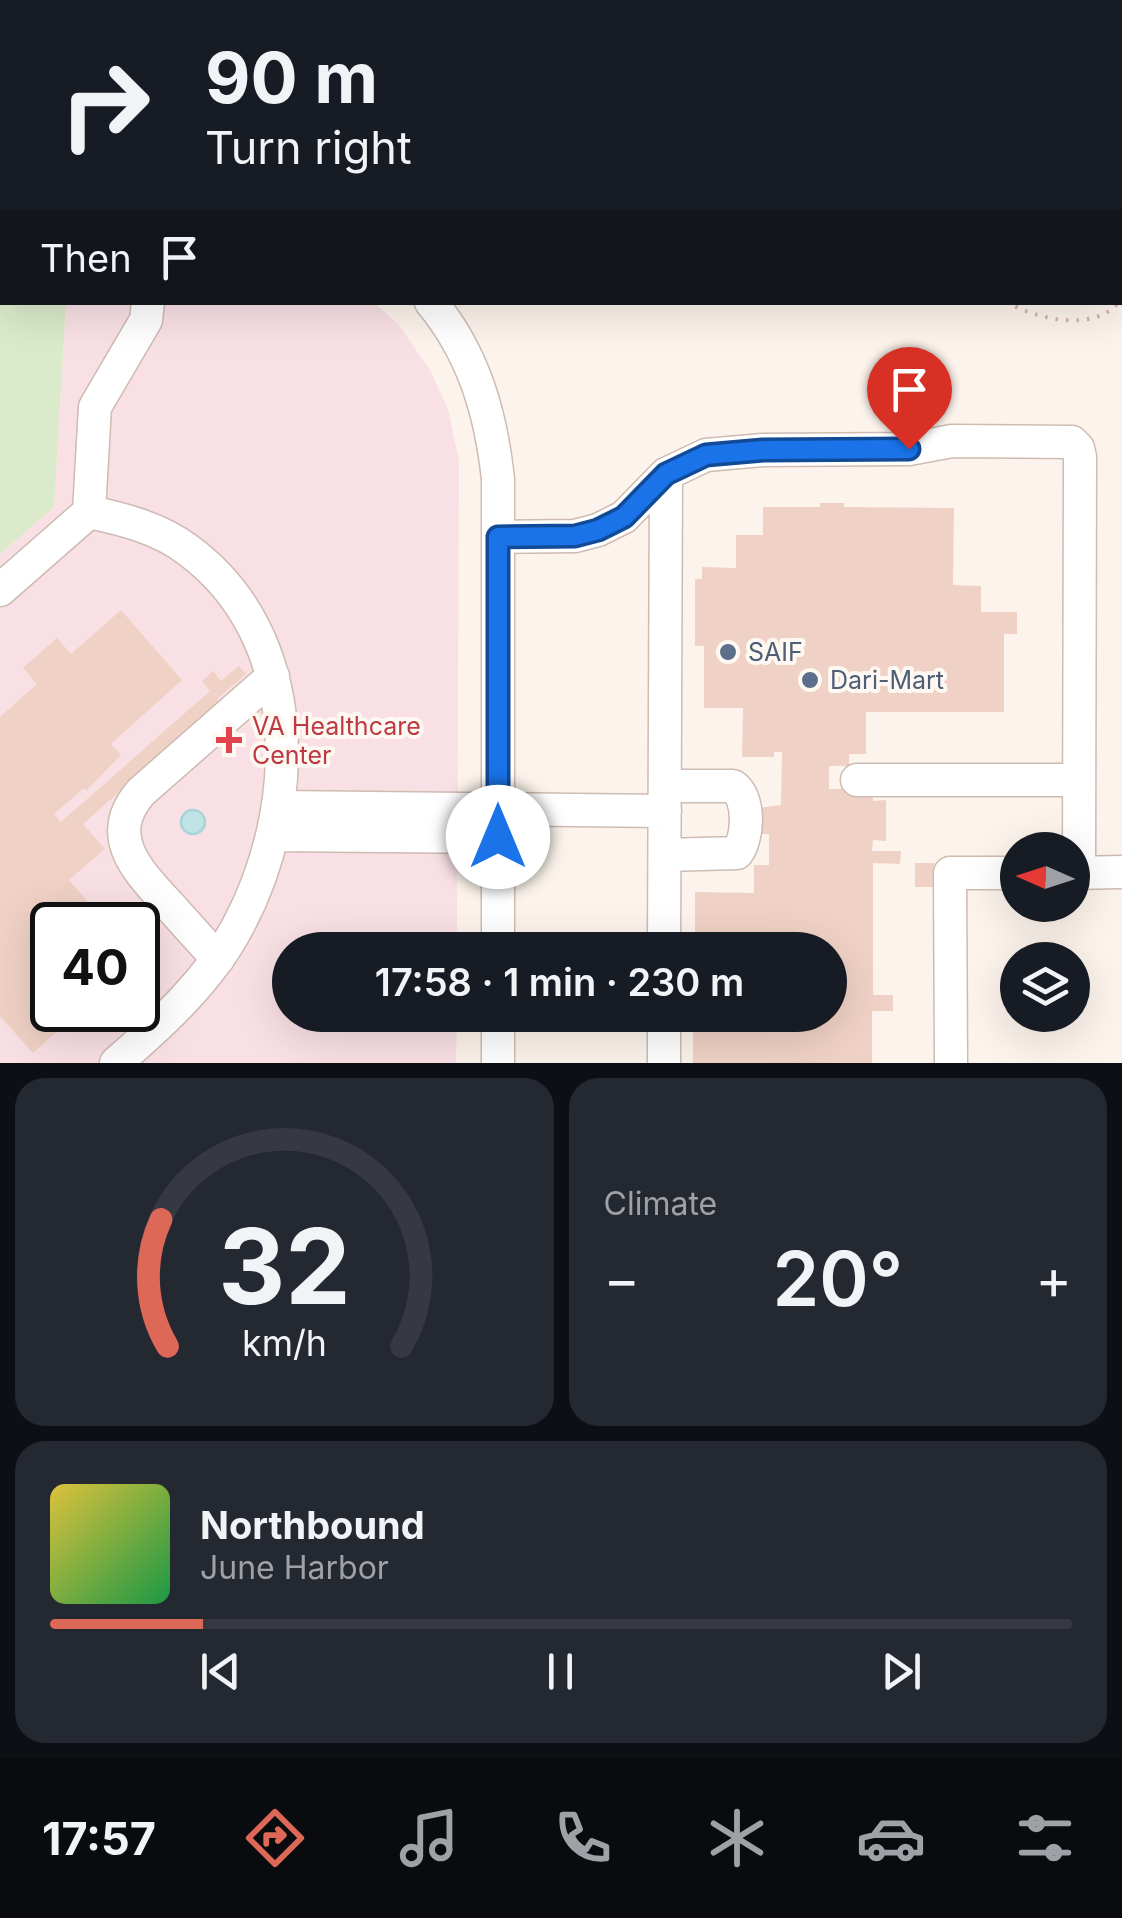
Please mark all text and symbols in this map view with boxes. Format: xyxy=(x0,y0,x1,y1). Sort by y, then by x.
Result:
text: 90 m xyxy=(205,35,378,120)
icon: right xyxy=(40,40,170,170)
text: Turn right xyxy=(205,120,412,175)
icon: arrive xyxy=(152,230,207,285)
text: Then xyxy=(40,235,132,281)
pin xyxy=(867,347,952,450)
icon: arrive xyxy=(882,362,937,417)
place label: SAIF xyxy=(748,637,803,667)
marker: SAIF xyxy=(717,641,739,663)
place label: Dari-Mart xyxy=(830,665,944,695)
marker: Dari-Mart xyxy=(799,669,821,691)
place label: VA Healthcare Center xyxy=(252,711,421,770)
marker: VA Healthcare Center xyxy=(216,727,242,753)
position arrow xyxy=(446,785,550,889)
north arrow xyxy=(1000,832,1090,922)
map controls xyxy=(1000,832,1090,1032)
speed limit sign: 40 xyxy=(30,902,160,1032)
button: layers xyxy=(1000,942,1090,1032)
text: 17:58 · 1 min · 230 m xyxy=(375,959,744,1005)
text: Climate xyxy=(604,1184,717,1223)
text: 32 xyxy=(218,1203,351,1329)
text: 20° xyxy=(772,1233,903,1324)
text: − xyxy=(604,1246,640,1312)
text: + xyxy=(1036,1246,1072,1312)
text: km/h xyxy=(242,1321,327,1365)
text: Northbound xyxy=(200,1502,425,1548)
text: June Harbor xyxy=(200,1548,389,1587)
icon: previous xyxy=(193,1644,248,1699)
icon: pause xyxy=(533,1644,588,1699)
icon: next xyxy=(874,1644,929,1699)
icon: directions xyxy=(240,1803,310,1873)
icon: music xyxy=(394,1803,464,1873)
icon: phone xyxy=(548,1803,618,1873)
icon: climate xyxy=(702,1803,772,1873)
icon: car xyxy=(856,1803,926,1873)
icon: filters xyxy=(1010,1803,1080,1873)
text: 17:57 xyxy=(42,1811,156,1866)

